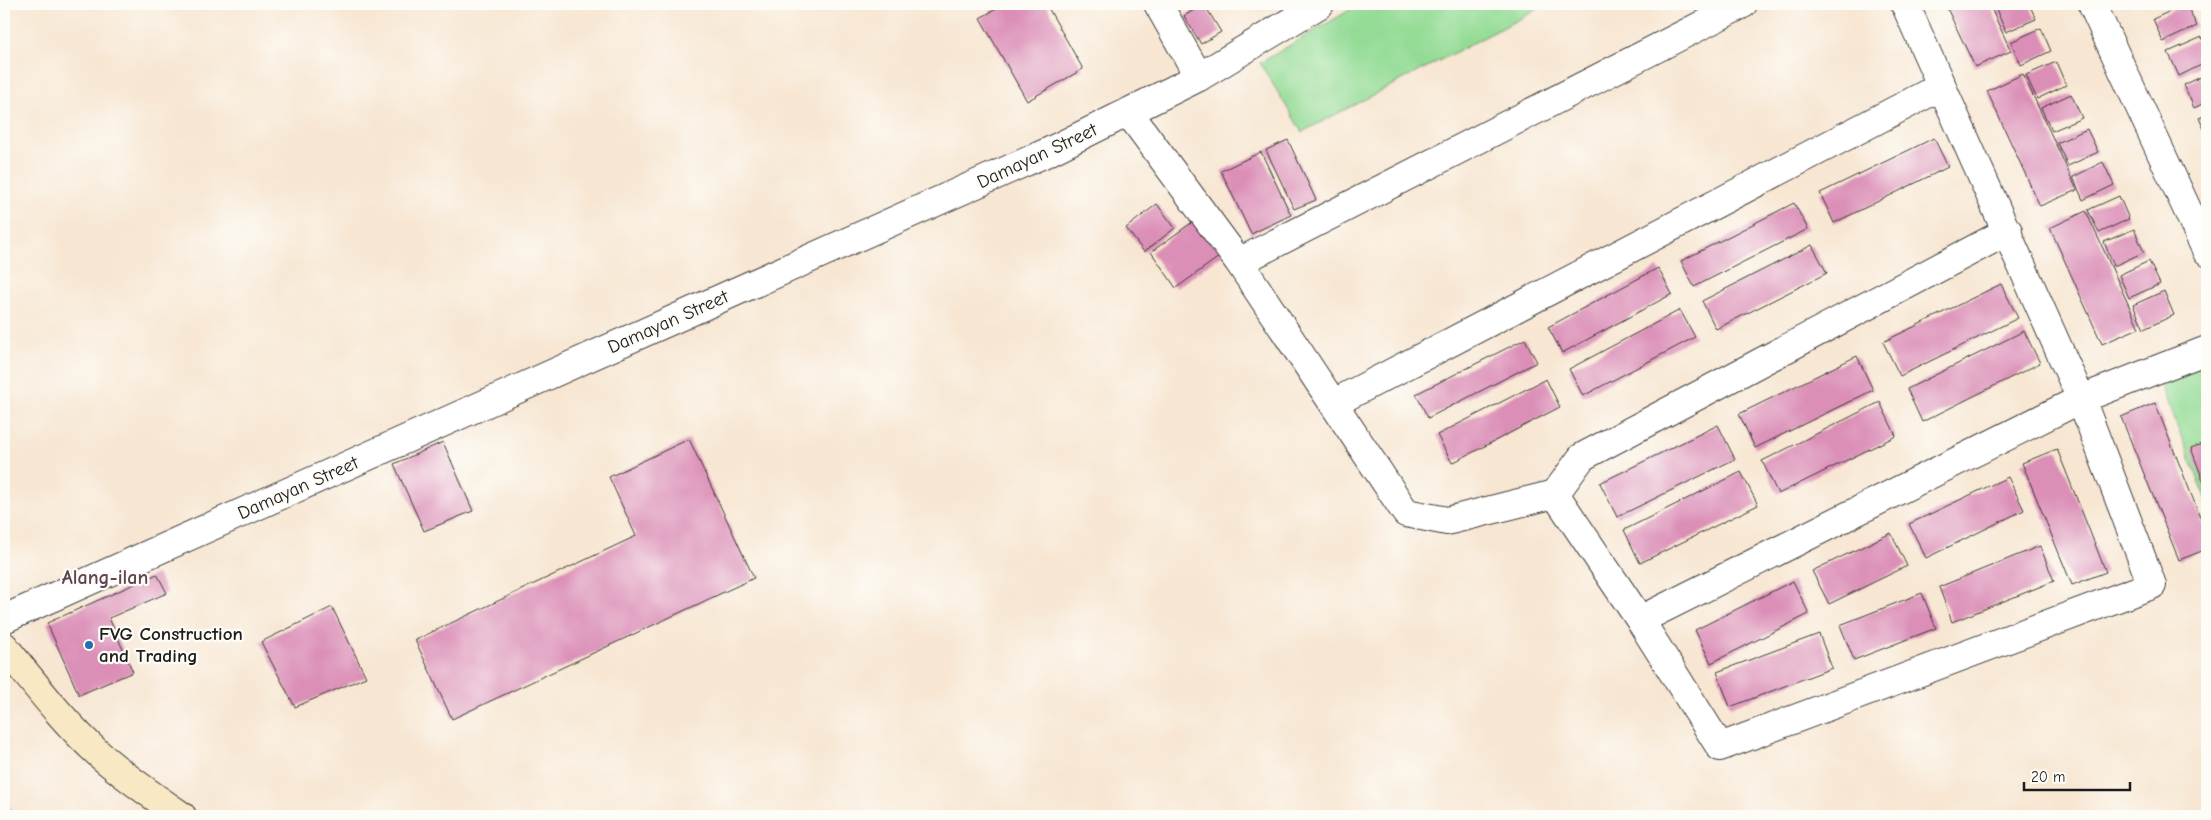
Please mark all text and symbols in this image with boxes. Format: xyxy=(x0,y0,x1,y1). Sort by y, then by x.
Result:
street label: Damayan Street xyxy=(974,118,1101,193)
street label: Damayan Street xyxy=(604,285,732,358)
street label: Damayan Street xyxy=(234,451,362,524)
district label: Alang-ilan xyxy=(62,566,148,589)
place label: FVG Construction and Trading xyxy=(99,623,243,667)
marker: FVG Construction and Trading xyxy=(83,639,95,651)
scale bar xyxy=(2024,760,2130,792)
text: 20 m xyxy=(2031,768,2065,786)

